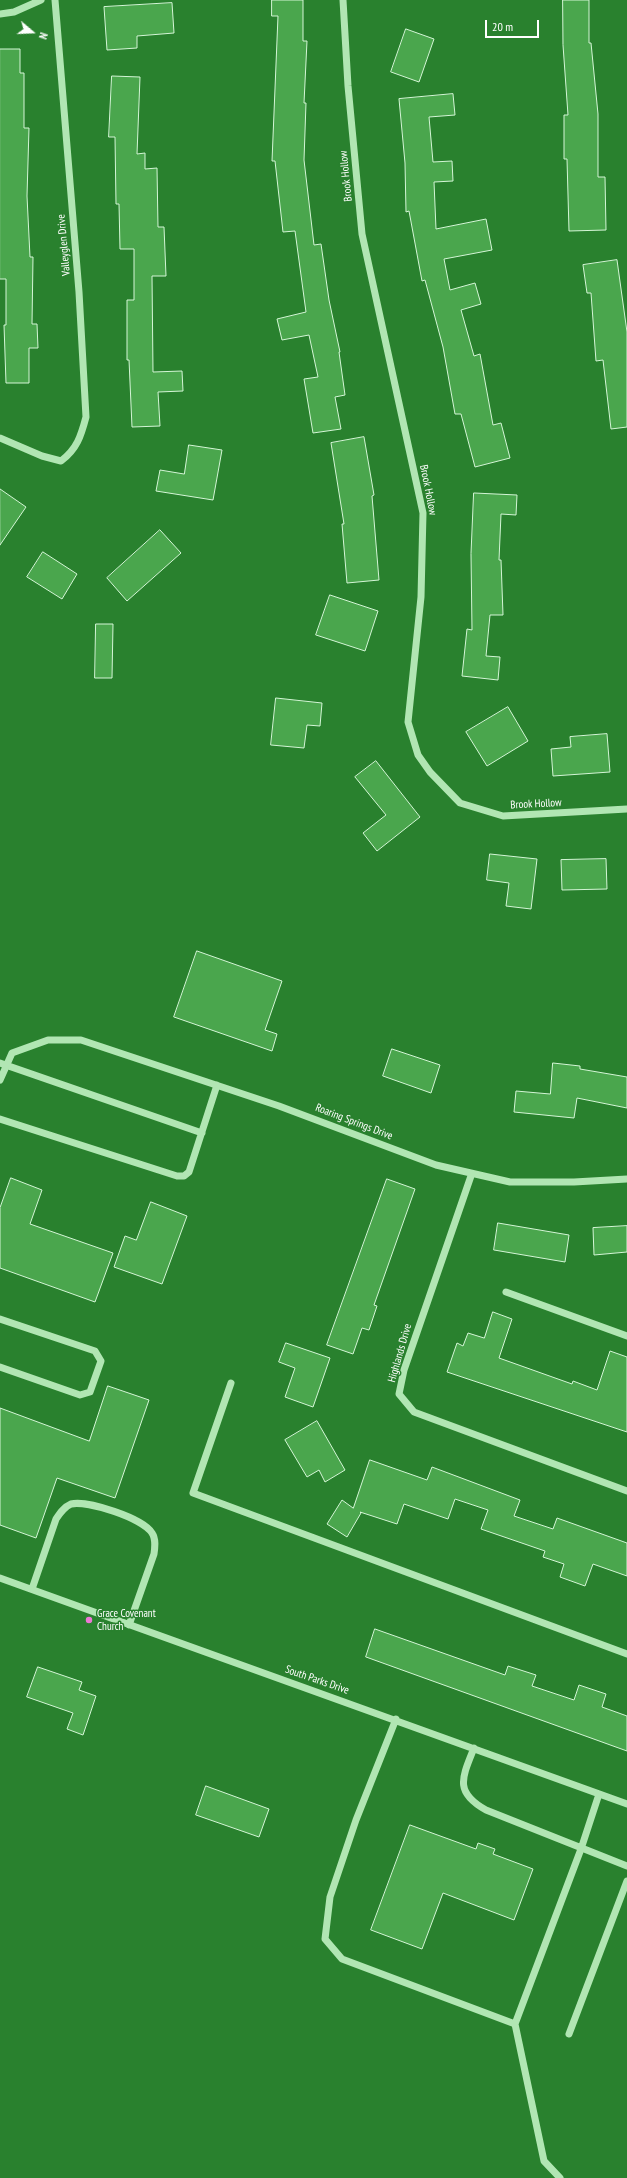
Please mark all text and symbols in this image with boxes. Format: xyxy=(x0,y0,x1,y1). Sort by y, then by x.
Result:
north arrow xyxy=(12,12,52,52)
scale bar xyxy=(487,12,541,38)
text: 20 m xyxy=(492,19,513,34)
text: N xyxy=(36,31,51,41)
street label: Brook Hollow xyxy=(337,150,355,202)
street label: Valleyglen Drive xyxy=(55,214,73,276)
street label: Brook Hollow xyxy=(417,464,439,516)
street label: Brook Hollow xyxy=(510,796,562,812)
street label: Roaring Springs Drive xyxy=(313,1101,395,1143)
street label: Highlands Drive xyxy=(385,1322,415,1384)
place label: Grace Covenant Church xyxy=(97,1607,156,1633)
marker: Grace Covenant Church xyxy=(84,1615,94,1625)
street label: South Parks Drive xyxy=(283,1663,351,1697)

